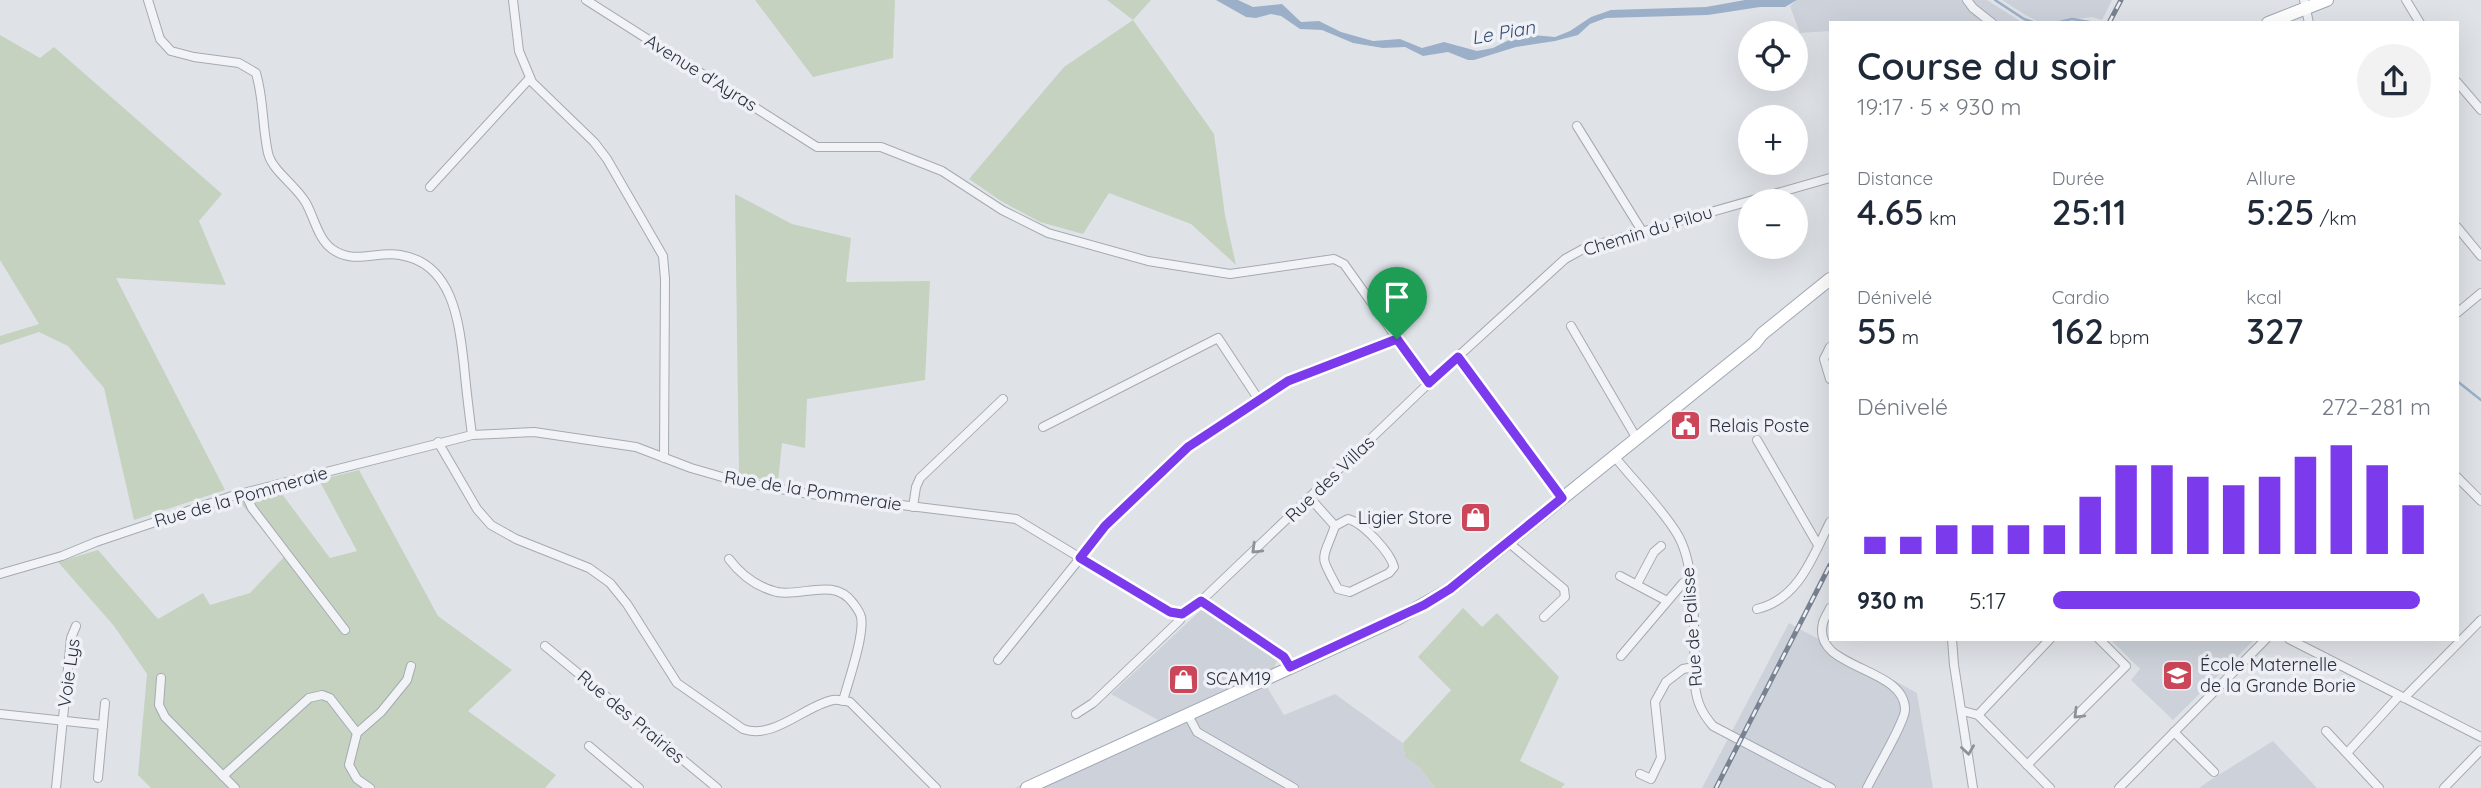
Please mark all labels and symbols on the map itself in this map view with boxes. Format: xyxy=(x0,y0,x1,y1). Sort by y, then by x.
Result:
water label: Le Pian xyxy=(1469,14,1538,49)
street label: Avenue d'Ayras xyxy=(641,29,762,116)
street label: Chemin du Pilou xyxy=(1581,200,1715,261)
pin xyxy=(1367,267,1427,339)
public building icon: Relais Poste xyxy=(1669,409,1703,443)
place label: Relais Poste xyxy=(1709,414,1809,437)
street label: Rue des Villas xyxy=(1280,430,1379,527)
street label: Rue de la Pommeraie xyxy=(152,461,330,532)
street label: Rue de la Pommeraie xyxy=(723,465,903,516)
shop icon: Ligier Store xyxy=(1458,501,1492,535)
place label: Ligier Store xyxy=(1358,506,1452,529)
one-way arrow xyxy=(1251,541,1264,553)
street label: Rue de Palisse xyxy=(1676,566,1707,688)
street label: Voie Lys xyxy=(52,637,85,709)
place label: École Maternelle de la Grande Borie xyxy=(2200,653,2356,697)
school or university icon: École Maternelle de la Grande Borie xyxy=(2160,658,2194,692)
shop icon: SCAM19 xyxy=(1166,662,1200,696)
street label: Rue des Prairies xyxy=(573,665,690,768)
place label: SCAM19 xyxy=(1206,667,1271,690)
one-way arrow xyxy=(2073,706,2086,719)
one-way arrow xyxy=(1960,744,1975,755)

